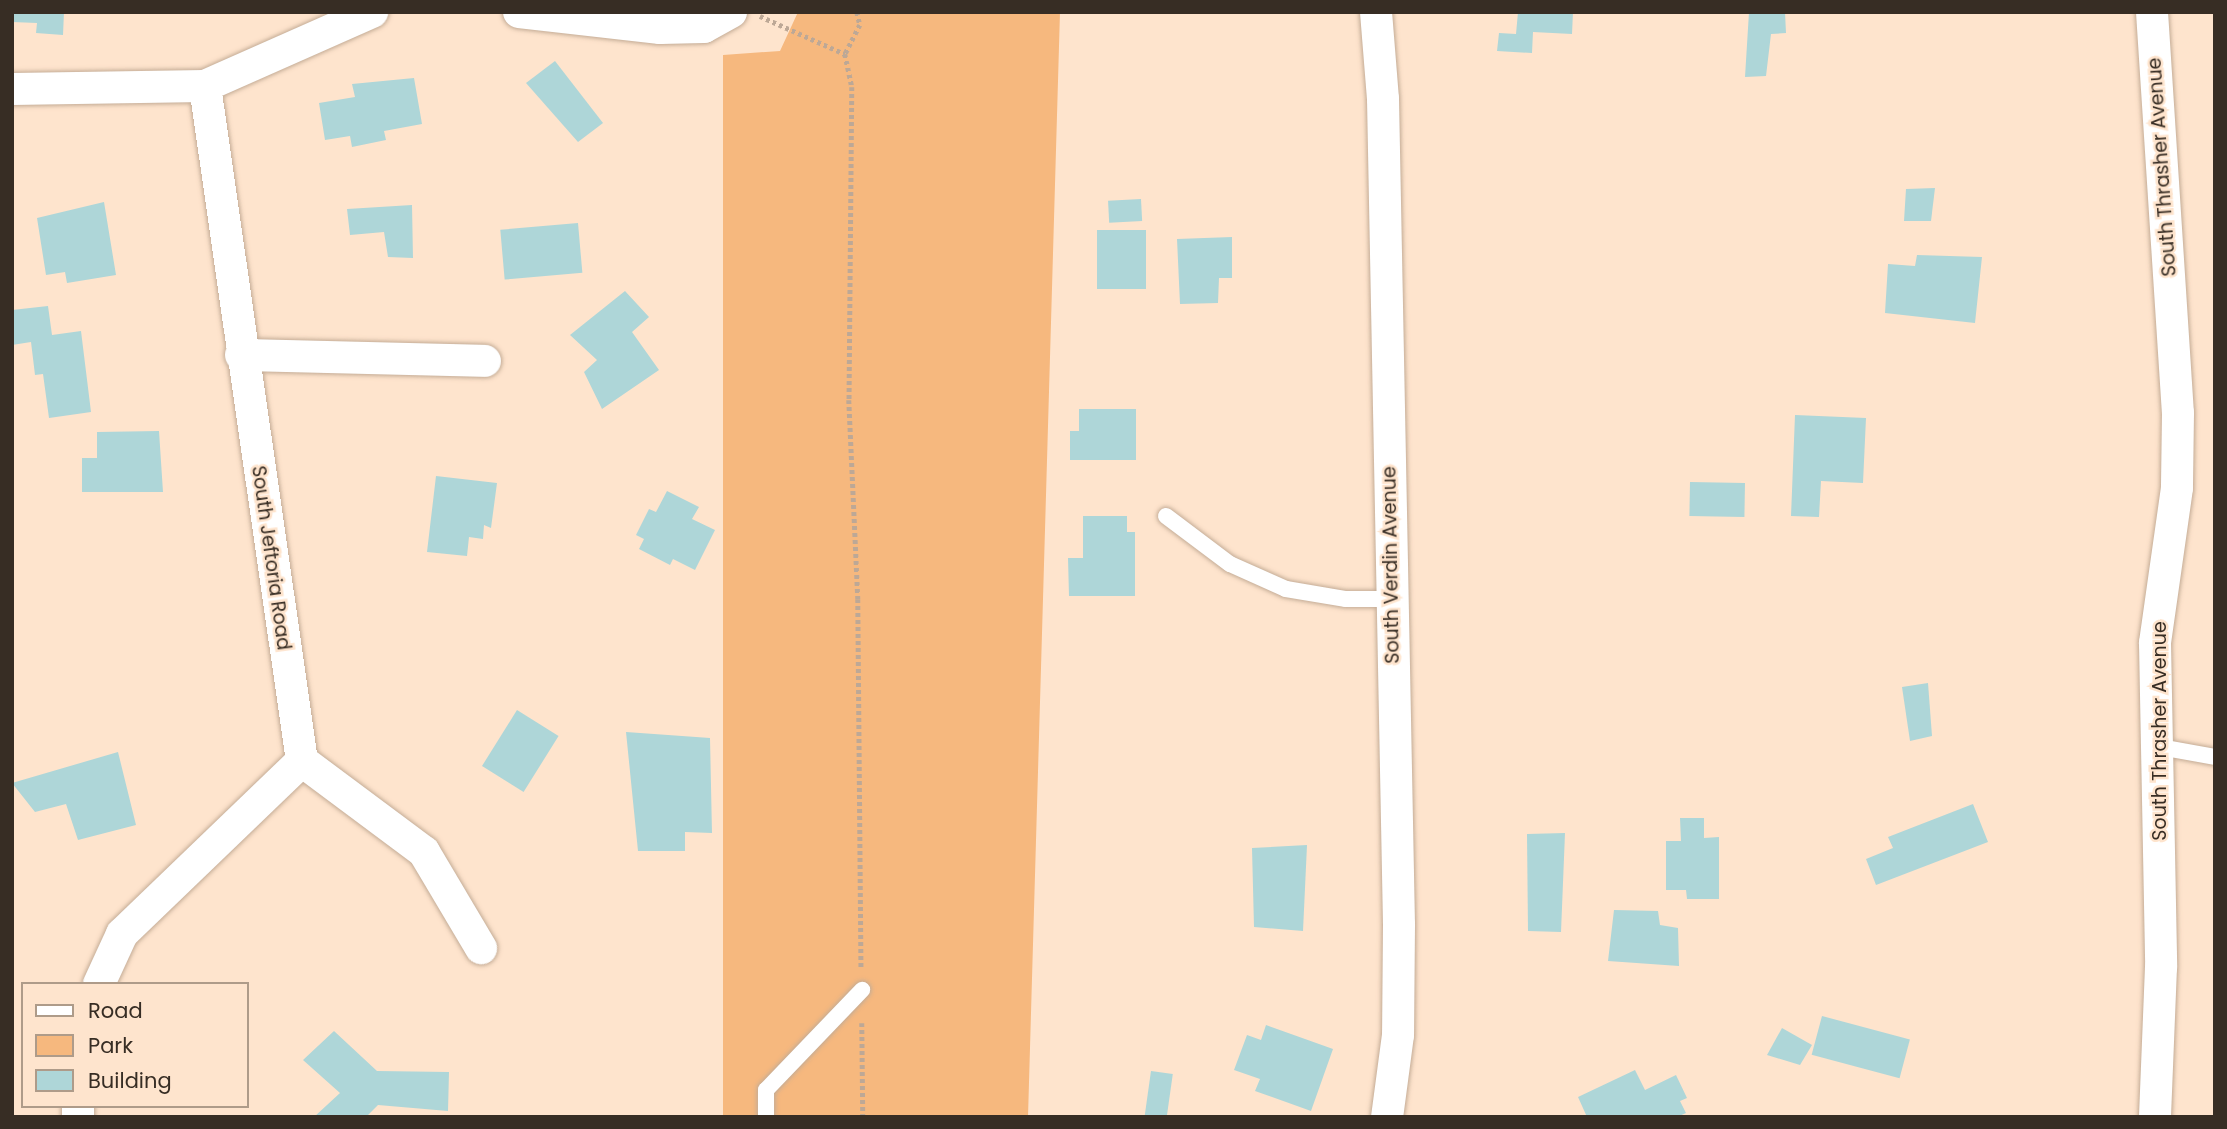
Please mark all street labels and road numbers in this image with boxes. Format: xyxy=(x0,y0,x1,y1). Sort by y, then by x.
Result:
street label: South Thrasher Avenue xyxy=(2143,57,2181,277)
street label: South Jeftoria Road xyxy=(247,464,295,652)
street label: South Verdin Avenue xyxy=(1378,466,1404,664)
street label: South Thrasher Avenue xyxy=(2149,621,2171,841)

